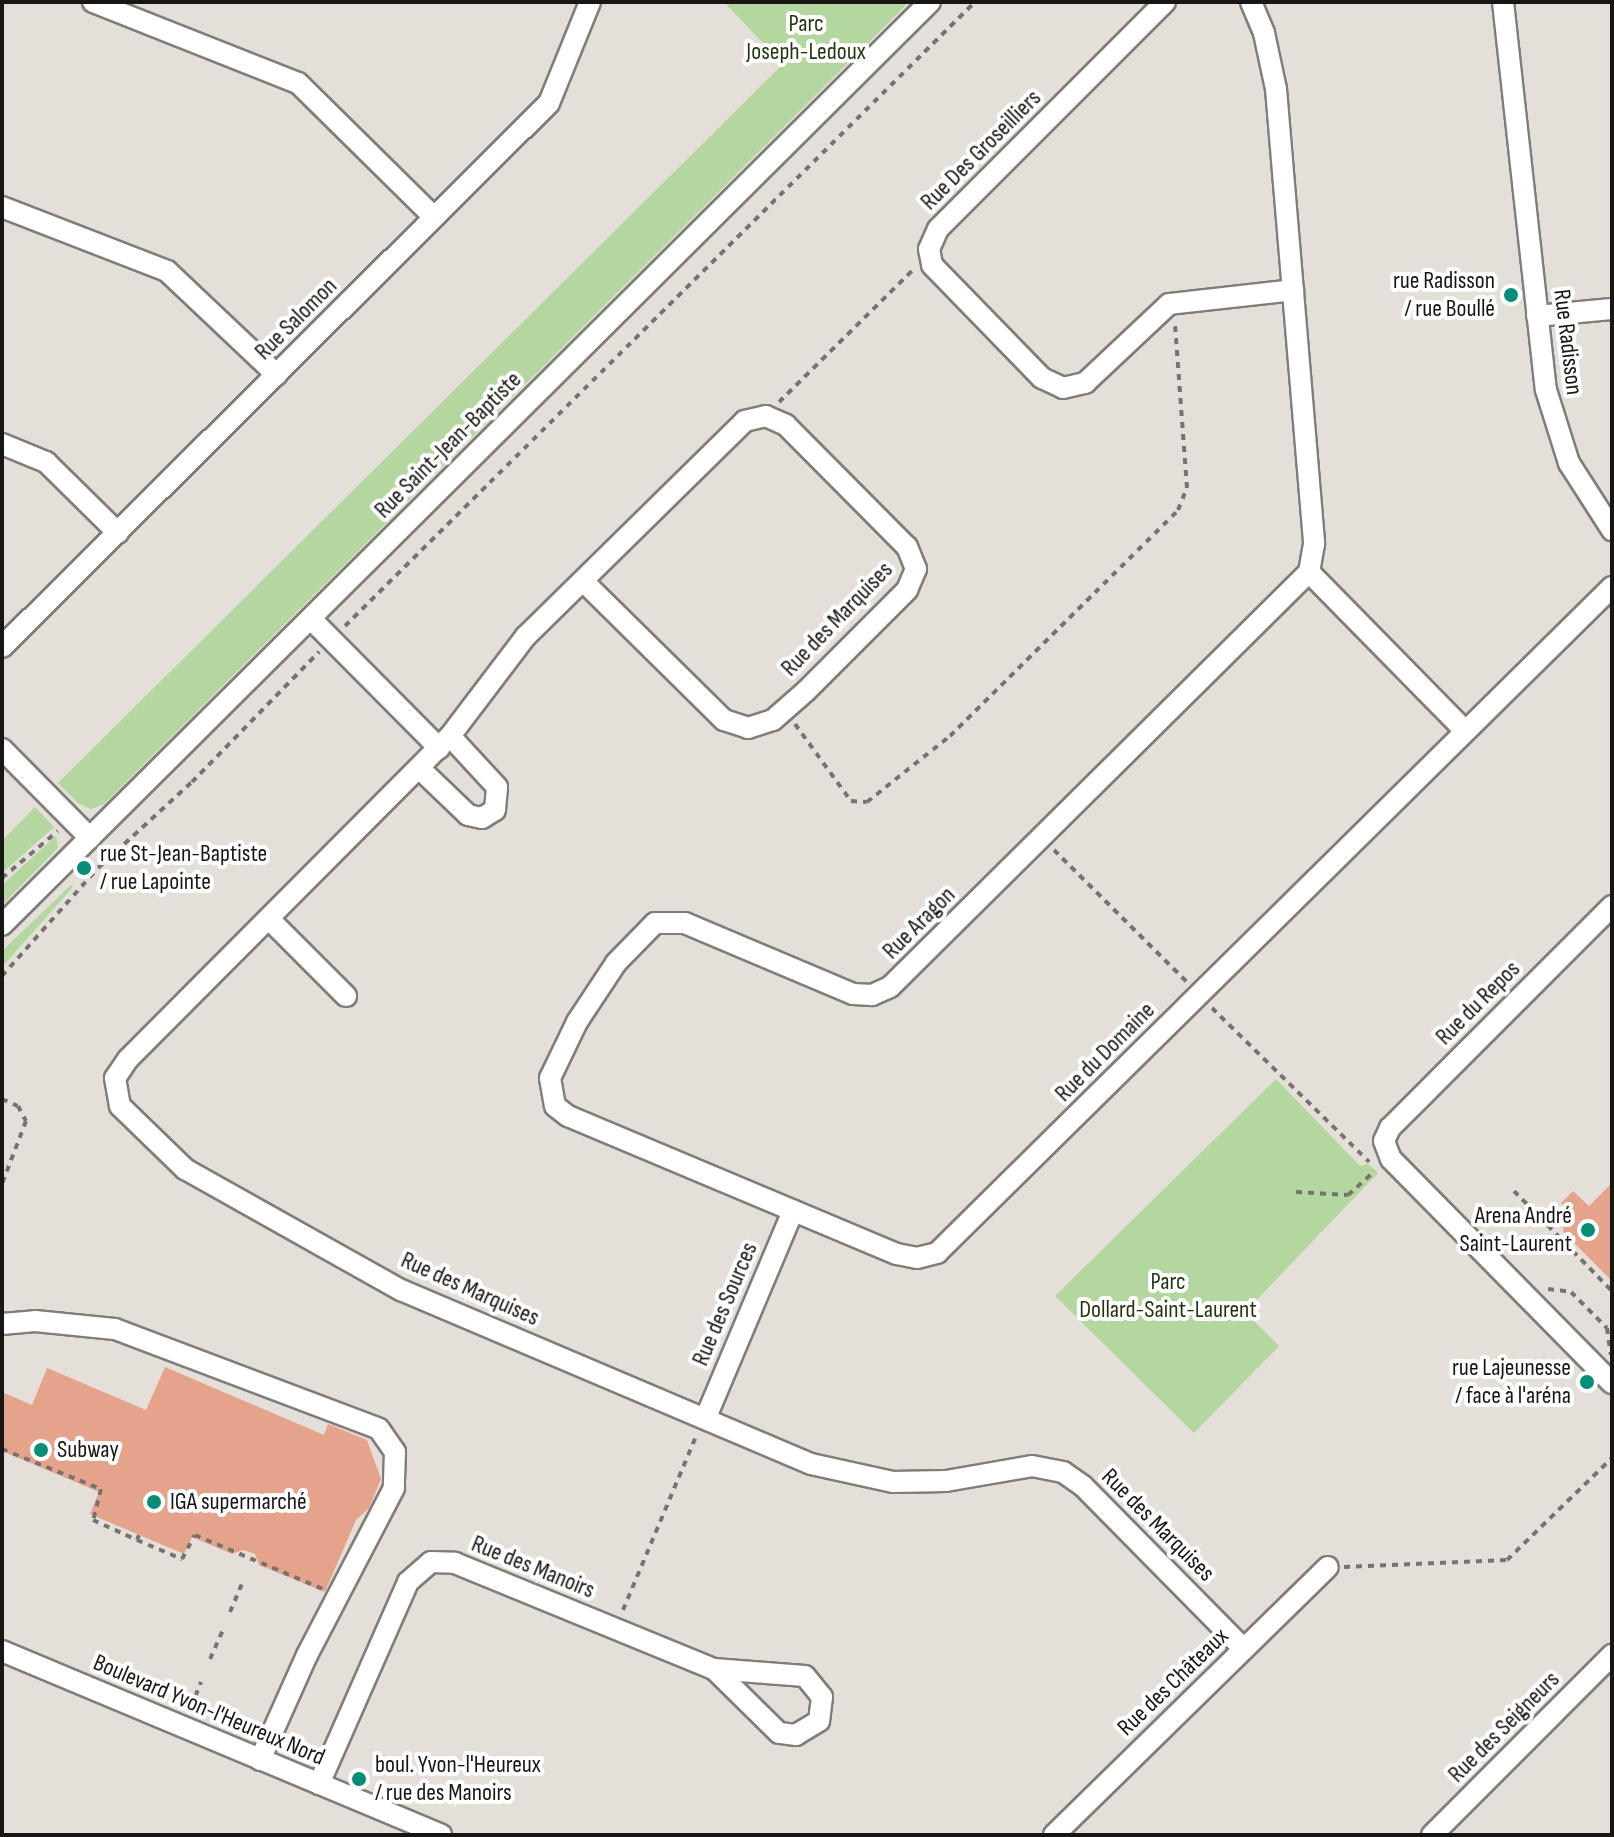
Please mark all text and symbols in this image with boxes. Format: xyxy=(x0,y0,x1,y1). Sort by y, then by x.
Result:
park label: Parc Joseph-Ledoux xyxy=(746,10,866,66)
street label: Rue Des Groseilliers xyxy=(915,84,1047,216)
place label: rue Radisson / rue Boullé xyxy=(1393,267,1495,323)
street label: Rue Salomon xyxy=(249,272,343,366)
marker: rue Radisson / rue Boullé xyxy=(1502,286,1520,304)
street label: Rue Radisson xyxy=(1547,288,1589,396)
street label: Rue Saint-Jean-Baptiste xyxy=(369,366,527,524)
street label: Rue des Marquises xyxy=(775,556,899,682)
place label: rue St-Jean-Baptiste / rue Lapointe xyxy=(100,840,267,896)
marker: rue St-Jean-Baptiste / rue Lapointe xyxy=(75,859,93,877)
street label: Rue Aragon xyxy=(877,881,961,965)
street label: Rue du Repos xyxy=(1430,955,1526,1051)
street label: Rue du Domaine xyxy=(1049,996,1161,1108)
place label: Arena André Saint-Laurent xyxy=(1459,1202,1572,1258)
marker: Arena André Saint-Laurent xyxy=(1579,1221,1597,1239)
street label: Rue des Sources xyxy=(686,1238,764,1370)
street label: Rue des Marquises xyxy=(397,1246,543,1332)
park label: Parc Dollard-Saint-Laurent xyxy=(1079,1268,1257,1324)
place label: rue Lajeunesse / face à l'aréna xyxy=(1452,1354,1571,1410)
marker: rue Lajeunesse / face à l'aréna xyxy=(1578,1373,1596,1391)
place label: Subway xyxy=(57,1436,119,1464)
marker: Subway xyxy=(32,1441,50,1459)
street label: Rue des Marquises xyxy=(1095,1462,1221,1588)
place label: IGA supermarché xyxy=(170,1488,307,1516)
marker: IGA supermarché xyxy=(145,1493,163,1511)
street label: Rue des Manoirs xyxy=(467,1529,599,1605)
street label: Rue des Châteaux xyxy=(1112,1622,1234,1742)
street label: Boulevard Yvon-l'Heureux Nord xyxy=(89,1648,329,1772)
street label: Rue des Seigneurs xyxy=(1442,1665,1566,1789)
place label: boul. Yvon-l'Heureux / rue des Manoirs xyxy=(375,1751,541,1807)
marker: boul. Yvon-l'Heureux / rue des Manoirs xyxy=(350,1770,368,1788)

